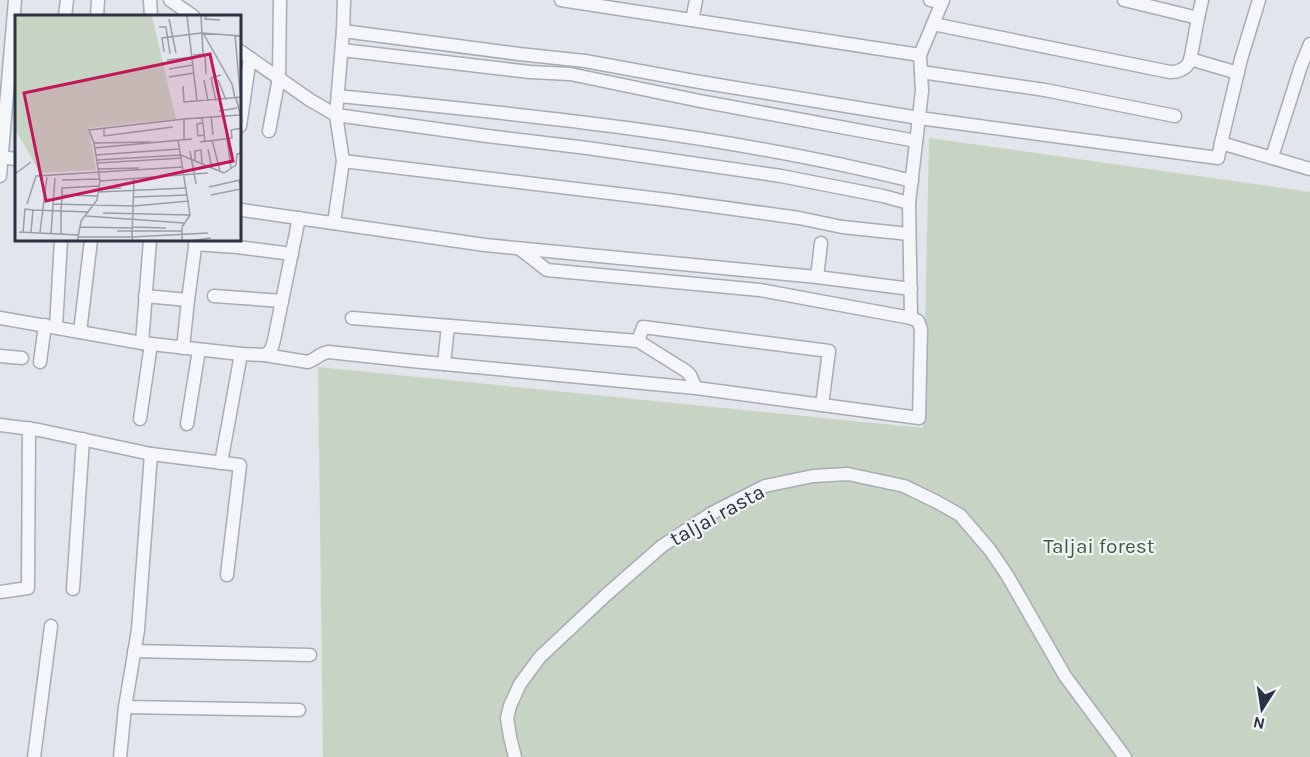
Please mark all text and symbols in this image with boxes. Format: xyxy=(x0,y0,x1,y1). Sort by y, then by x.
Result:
inset map xyxy=(15,15,242,242)
street label: taljai rasta xyxy=(666,479,768,551)
park label: Taljai forest xyxy=(1043,534,1155,558)
north arrow xyxy=(1232,679,1292,739)
text: N xyxy=(1251,713,1267,734)

